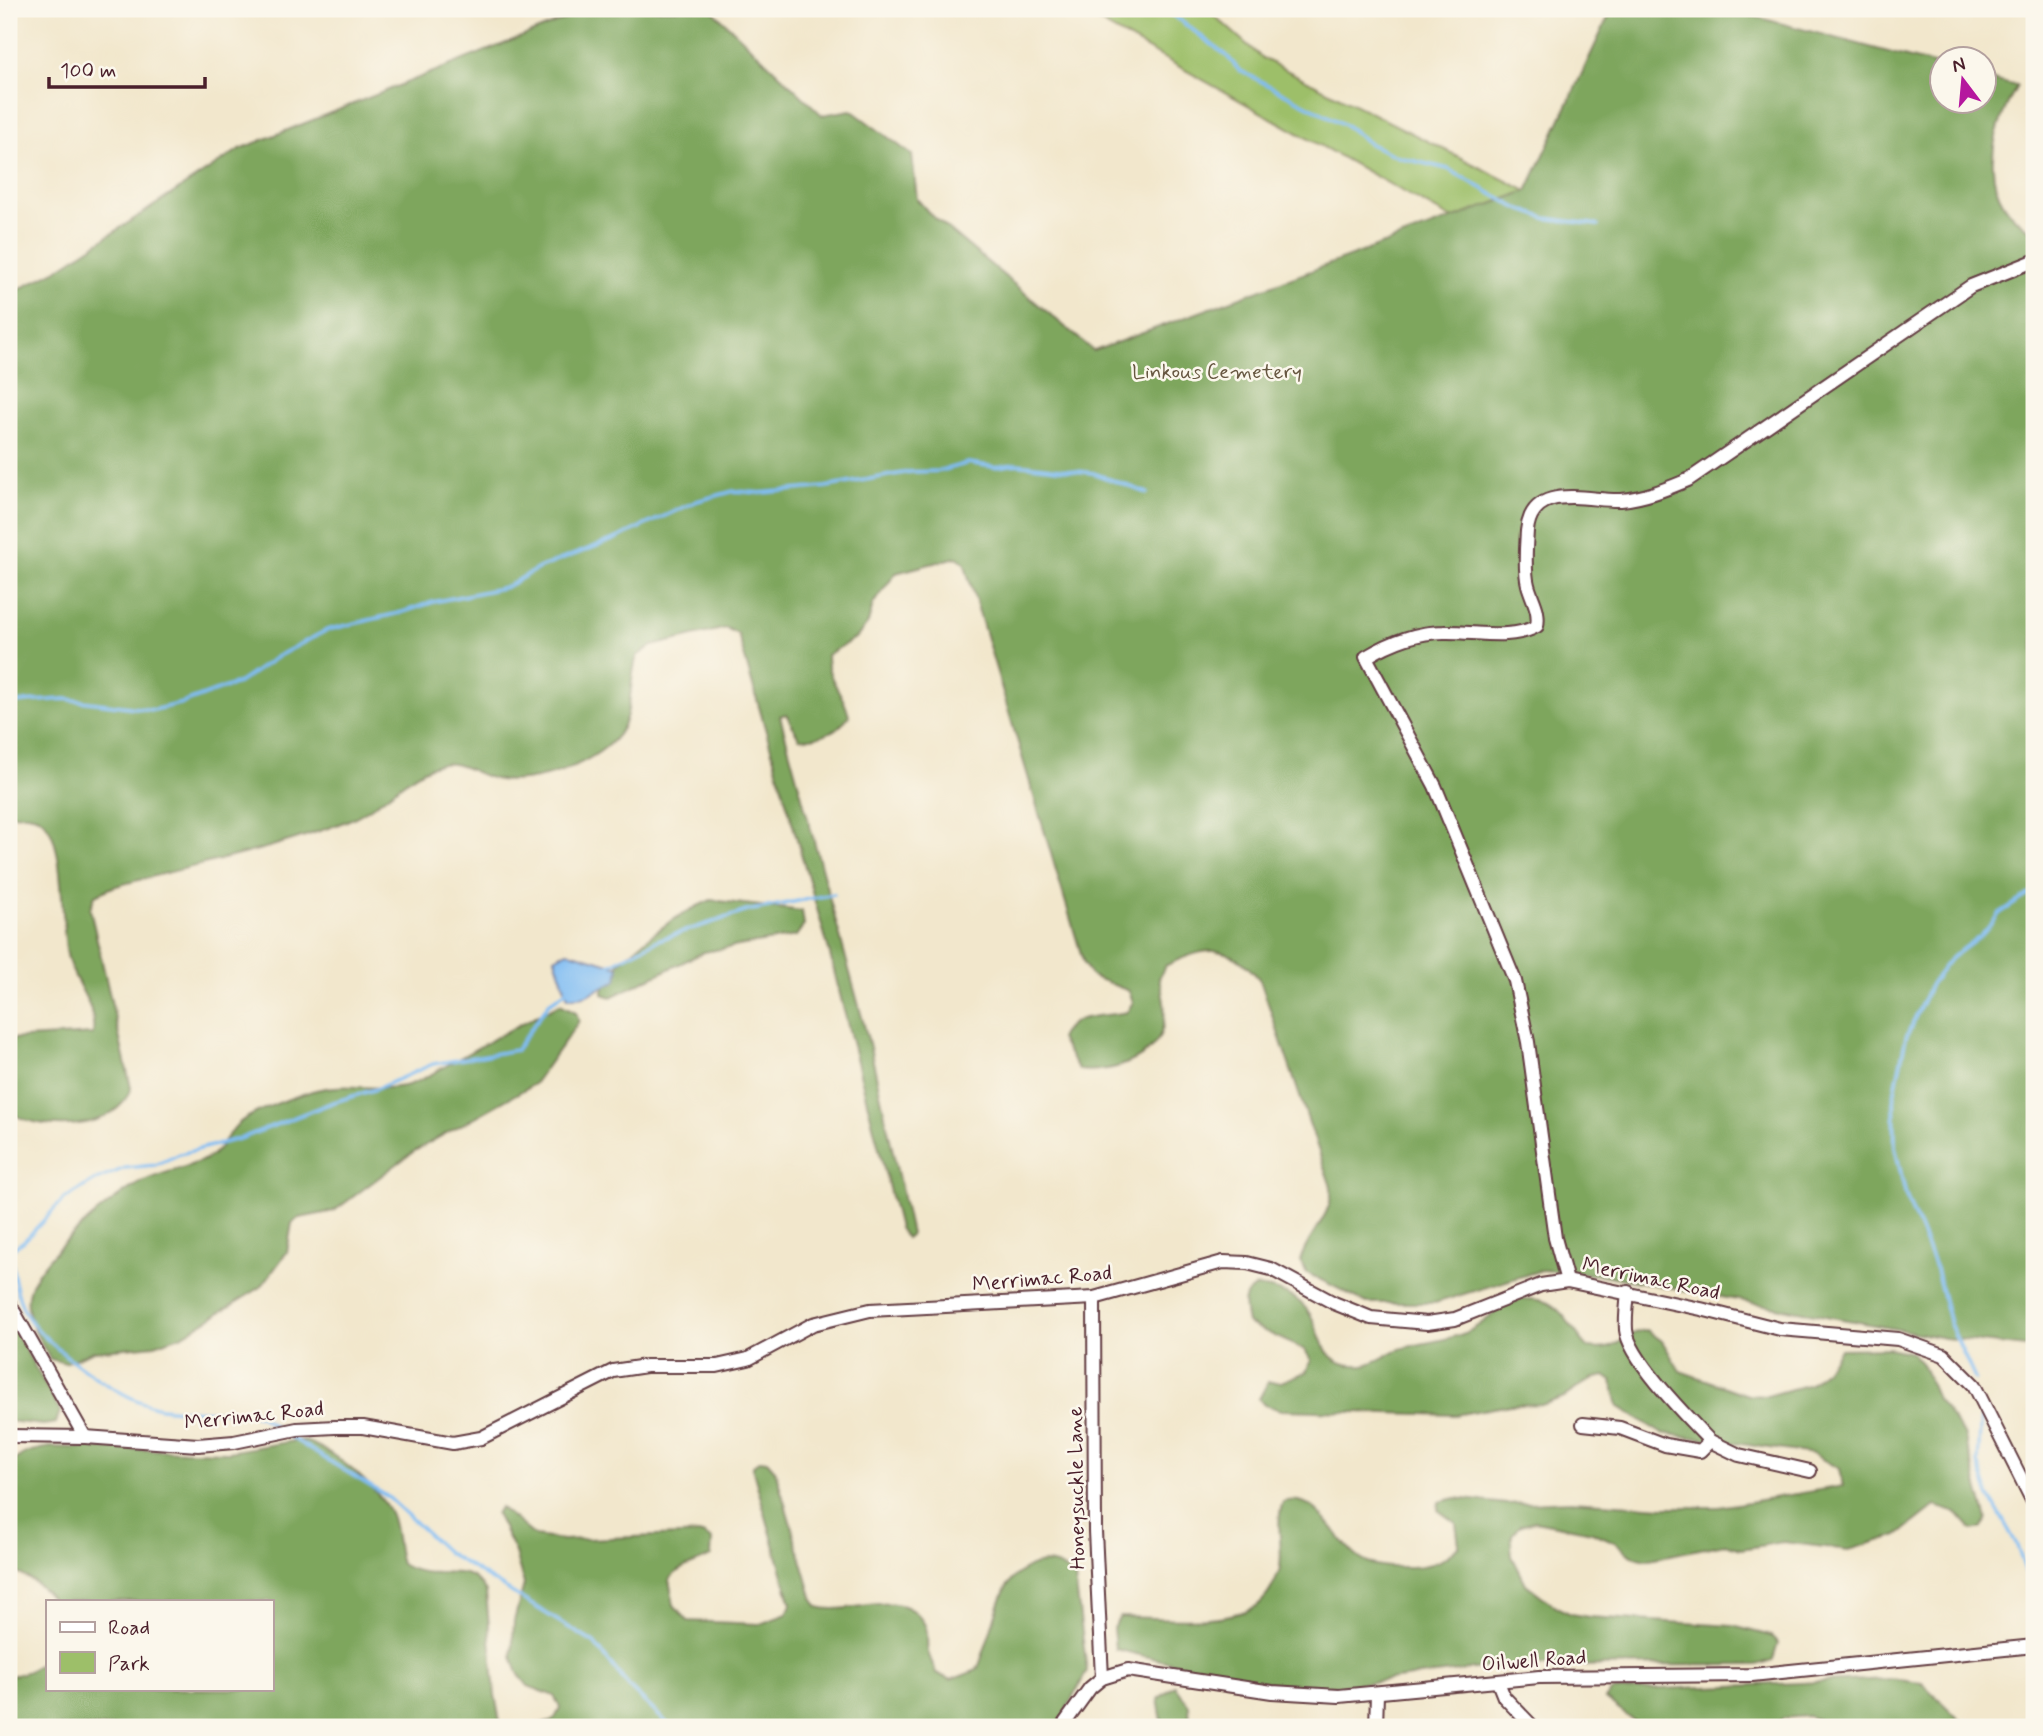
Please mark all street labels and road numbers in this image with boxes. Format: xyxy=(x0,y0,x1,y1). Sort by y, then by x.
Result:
street label: Merrimac Road xyxy=(1580,1251,1722,1307)
street label: Merrimac Road xyxy=(971,1259,1113,1299)
street label: Merrimac Road xyxy=(183,1395,325,1437)
street label: Honeysuckle Lane xyxy=(1062,1406,1092,1570)
street label: Oilwell Road xyxy=(1481,1643,1587,1679)

